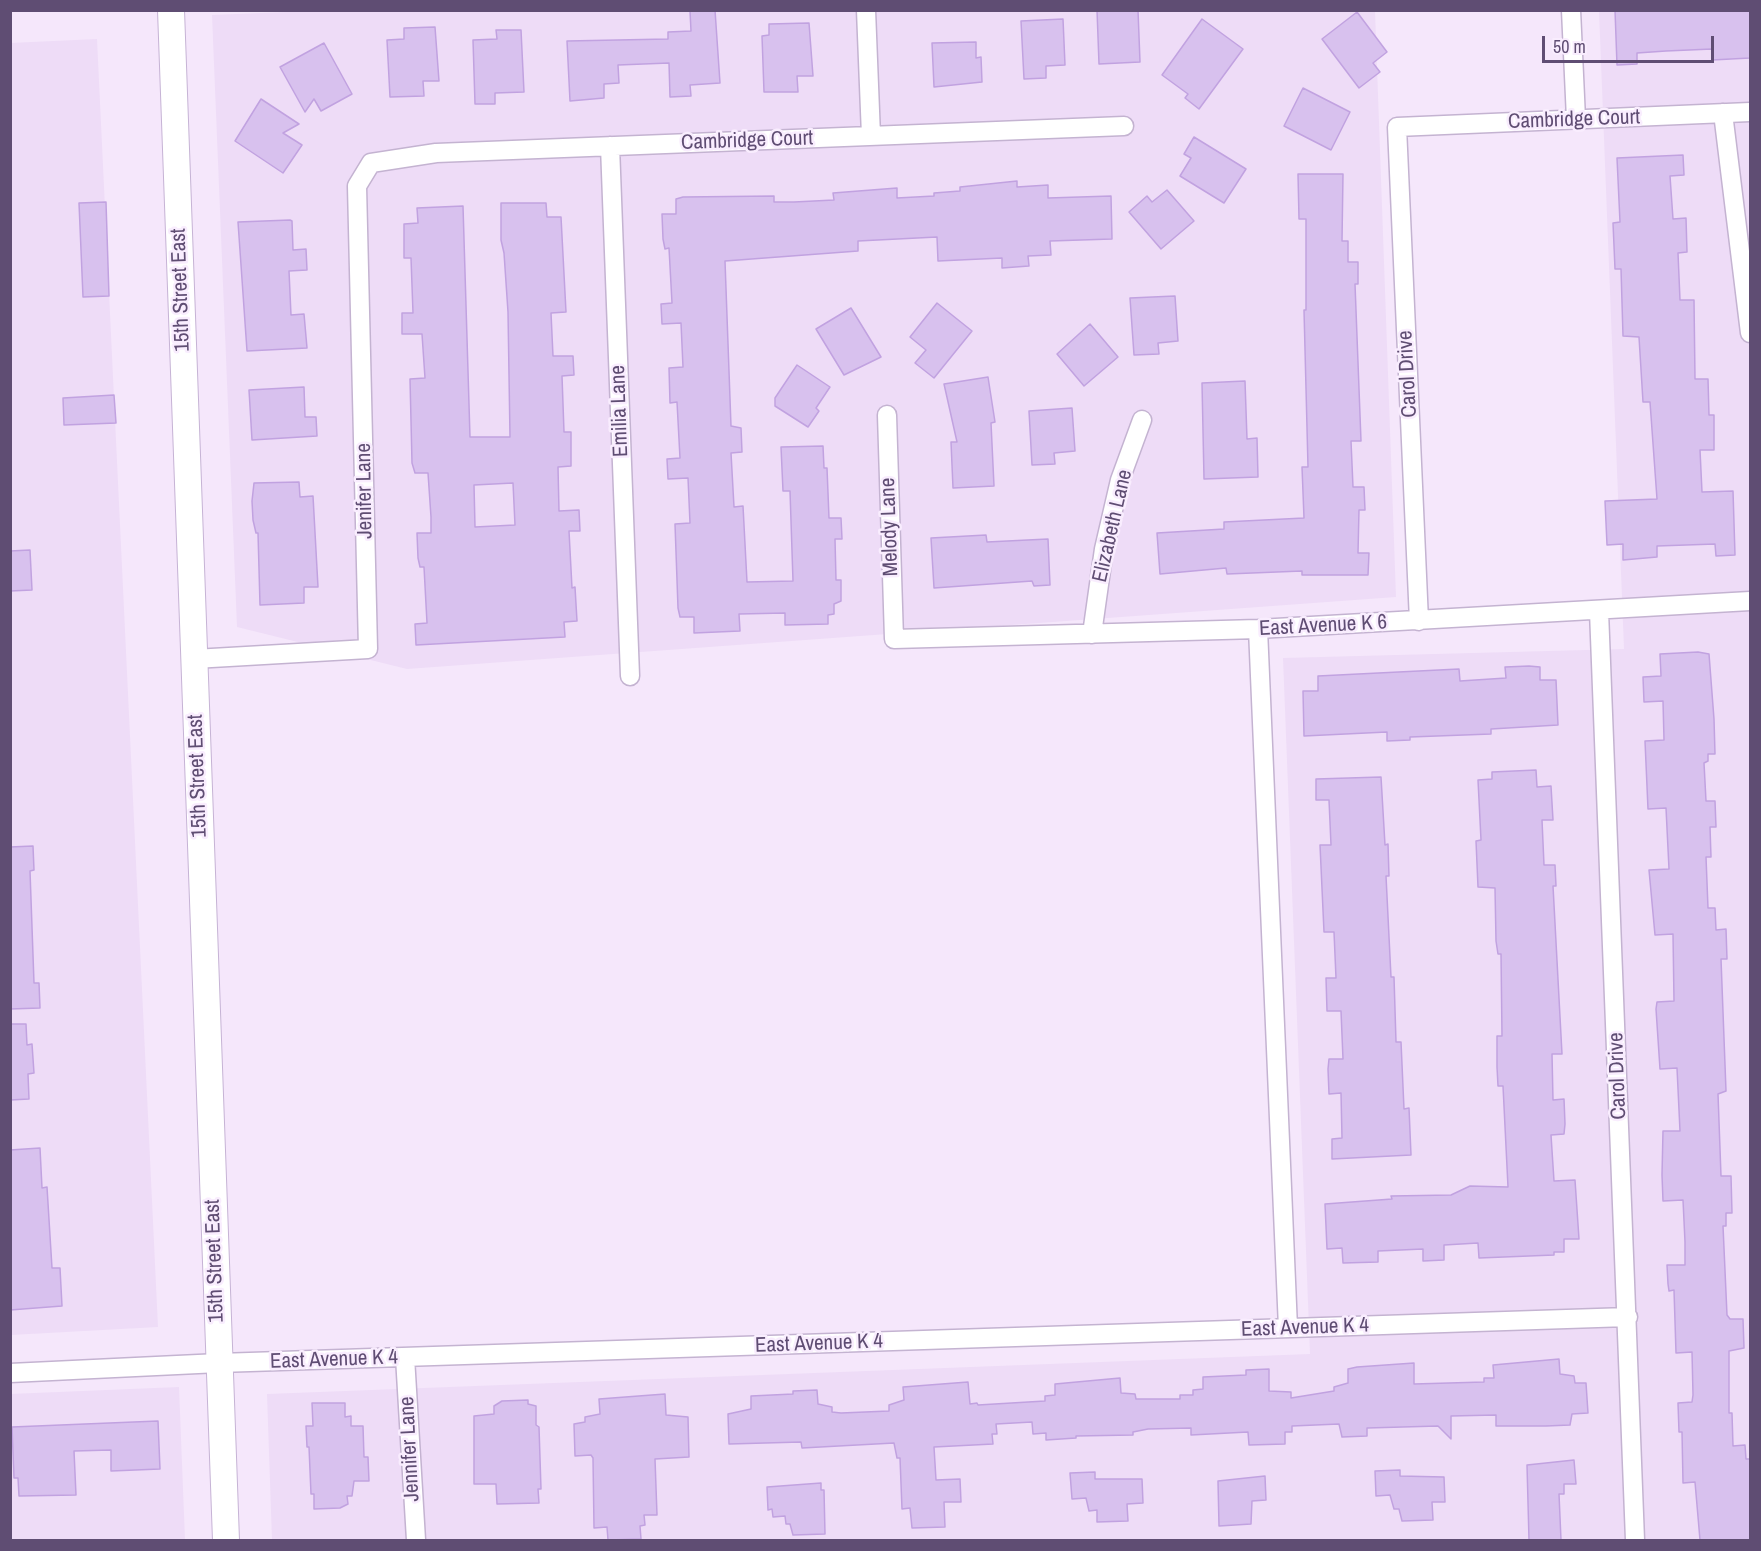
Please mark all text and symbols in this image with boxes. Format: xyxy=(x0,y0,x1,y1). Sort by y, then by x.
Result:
scale bar xyxy=(1545,24,1718,62)
text: 50 m xyxy=(1553,34,1586,59)
street label: Cambridge Court xyxy=(1508,105,1640,135)
street label: Cambridge Court xyxy=(681,126,813,156)
street label: 15th Street East xyxy=(166,228,196,352)
street label: Carol Drive xyxy=(1393,330,1423,418)
street label: Emilia Lane xyxy=(606,365,634,457)
street label: Jenifer Lane xyxy=(352,443,378,539)
street label: Elizabeth Lane xyxy=(1088,467,1138,585)
street label: Melody Lane xyxy=(876,477,904,577)
street label: East Avenue K 6 xyxy=(1258,610,1388,642)
street label: 15th Street East xyxy=(183,714,213,838)
street label: Carol Drive xyxy=(1604,1032,1632,1120)
street label: 15th Street East xyxy=(200,1199,230,1323)
street label: East Avenue K 4 xyxy=(1241,1313,1369,1343)
street label: East Avenue K 4 xyxy=(755,1329,883,1359)
street label: East Avenue K 4 xyxy=(270,1345,398,1375)
street label: Jennifer Lane xyxy=(395,1396,425,1502)

